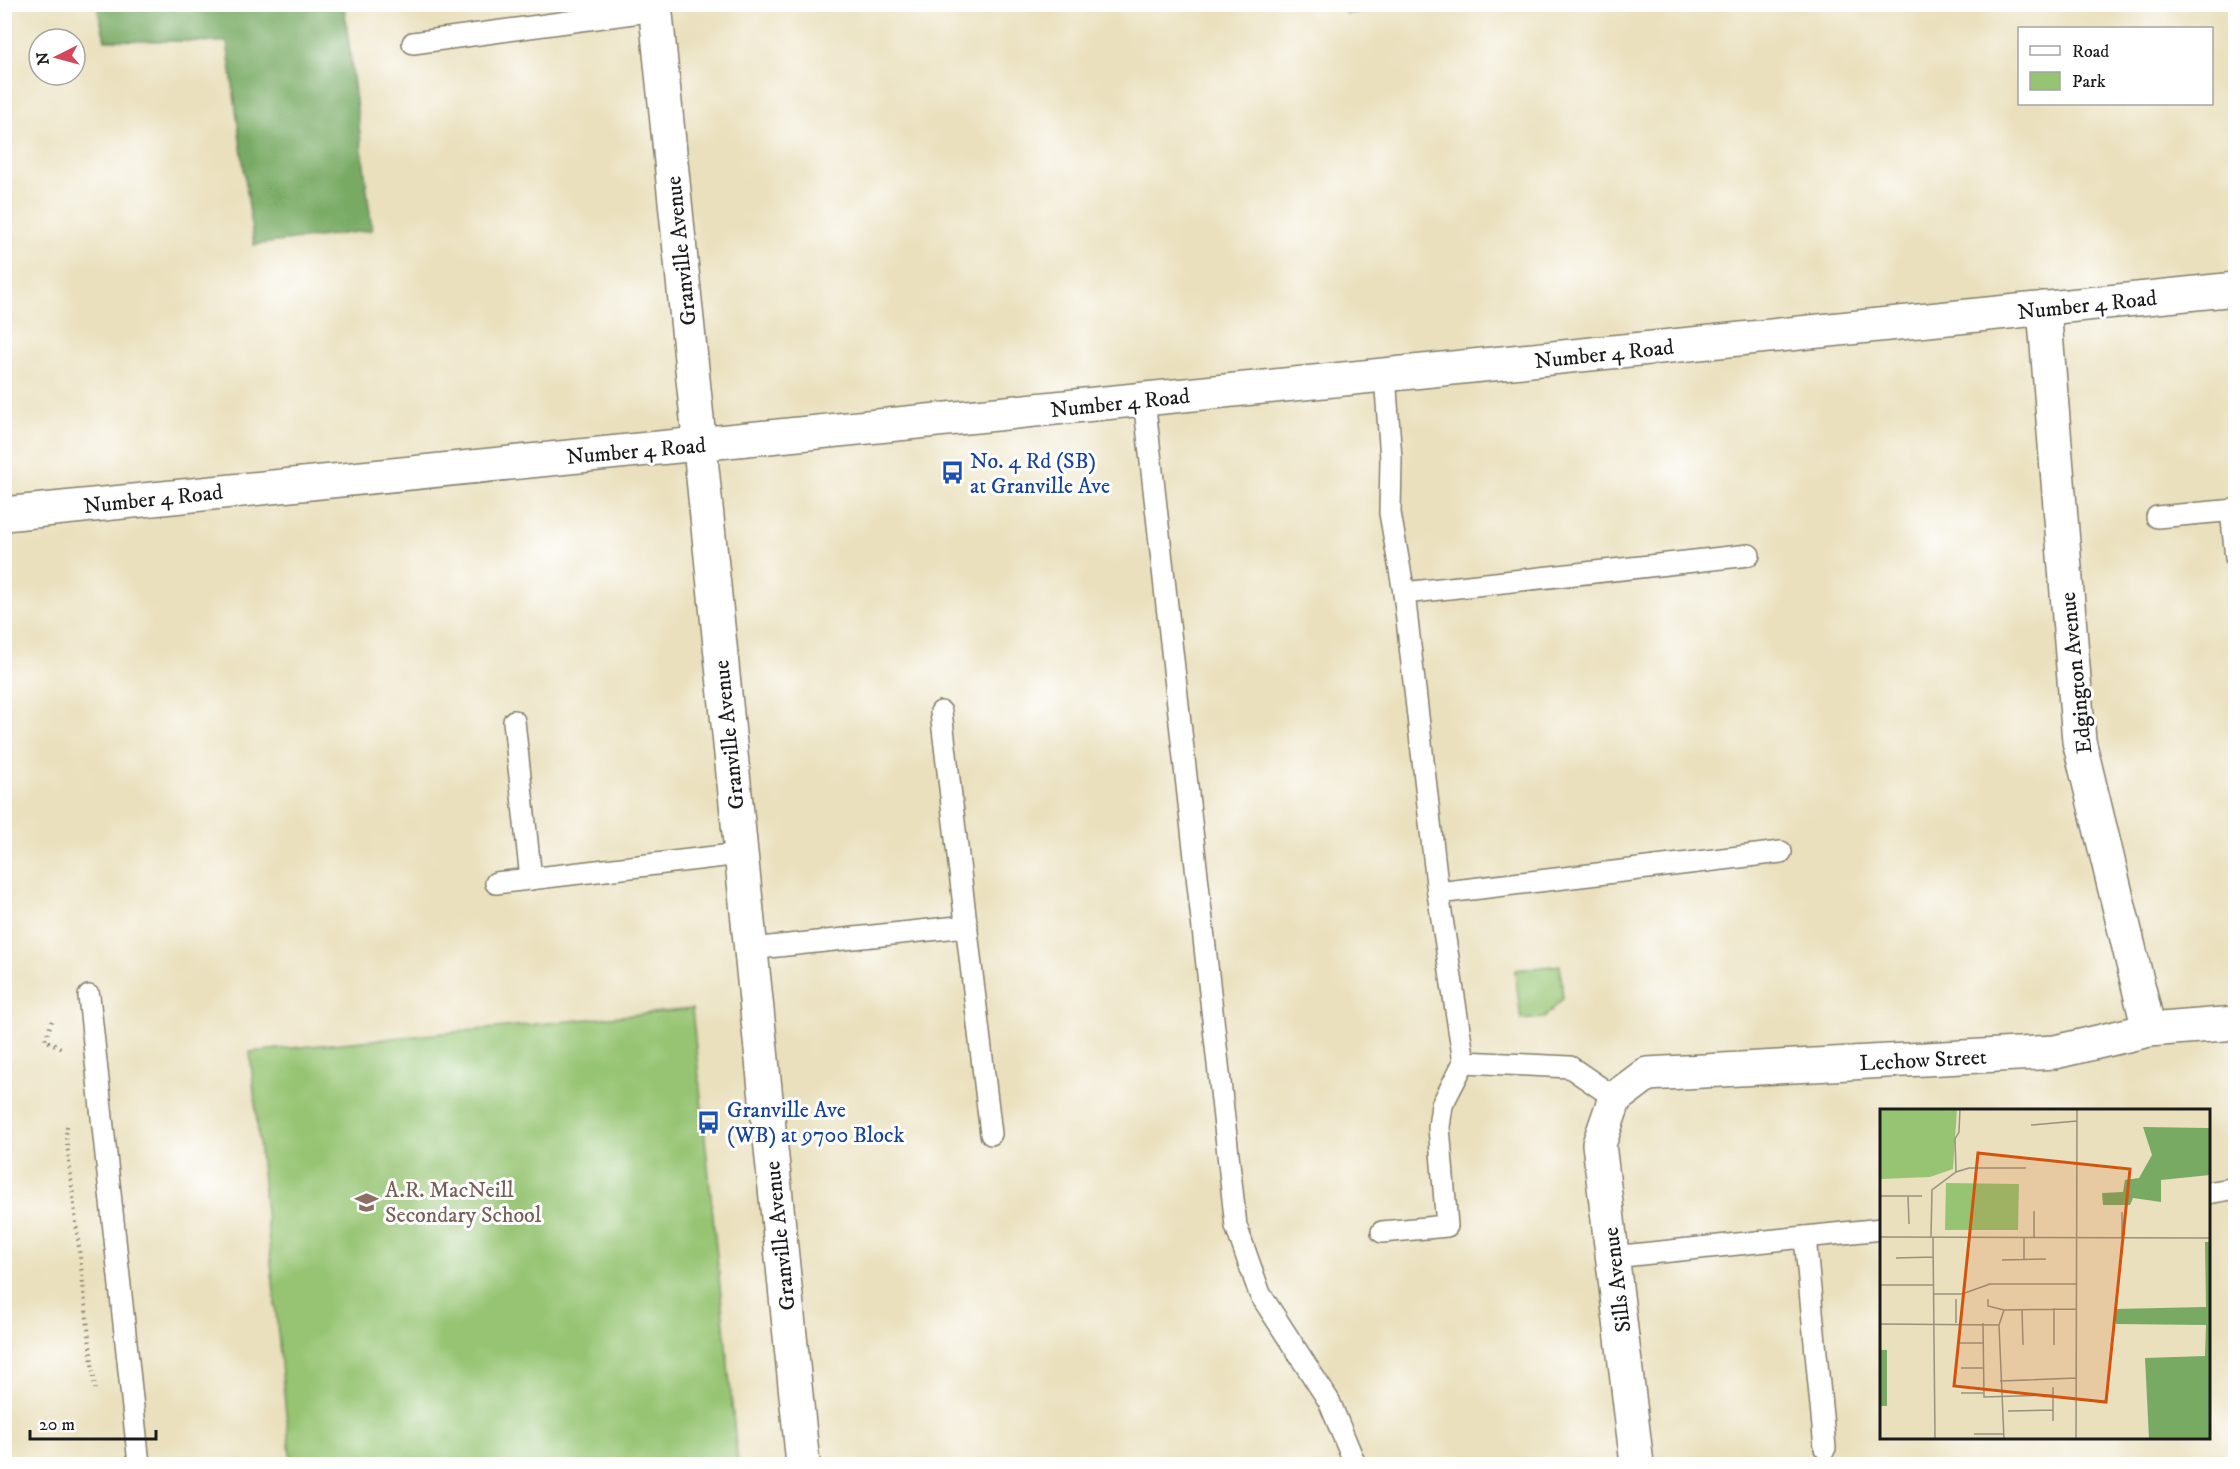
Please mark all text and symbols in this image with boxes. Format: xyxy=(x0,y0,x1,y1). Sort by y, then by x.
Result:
north arrow xyxy=(27,27,87,87)
legend xyxy=(2018,27,2213,105)
text: Road xyxy=(2072,41,2109,63)
text: N xyxy=(32,51,54,66)
text: Park xyxy=(2072,71,2106,93)
street label: Granville Avenue xyxy=(660,175,703,327)
street label: Number 4 Road xyxy=(2016,285,2158,326)
street label: Number 4 Road xyxy=(1533,334,1675,375)
street label: Number 4 Road xyxy=(1049,383,1191,424)
street label: Number 4 Road xyxy=(565,432,707,471)
place label: No. 4 Rd (SB) at Granville Ave xyxy=(970,448,1110,500)
bus stop icon: No. 4 Rd (SB) at Granville Ave xyxy=(939,460,965,486)
street label: Number 4 Road xyxy=(82,479,224,520)
street label: Edgington Avenue xyxy=(2055,591,2098,755)
street label: Granville Avenue xyxy=(708,659,751,811)
street label: Lechow Street xyxy=(1859,1044,1987,1077)
place label: Granville Ave (WB) at 9700 Block xyxy=(727,1097,905,1149)
bus stop icon: Granville Ave (WB) at 9700 Block xyxy=(696,1109,722,1135)
inset map xyxy=(1880,1109,2210,1439)
street label: Granville Avenue xyxy=(759,1160,802,1312)
place label: A.R. MacNeill Secondary School xyxy=(385,1177,542,1229)
school or university icon: A.R. MacNeill Secondary School xyxy=(354,1189,380,1215)
street label: Sills Avenue xyxy=(1598,1226,1637,1334)
scale bar xyxy=(30,1403,156,1441)
text: 20 m xyxy=(39,1414,75,1436)

